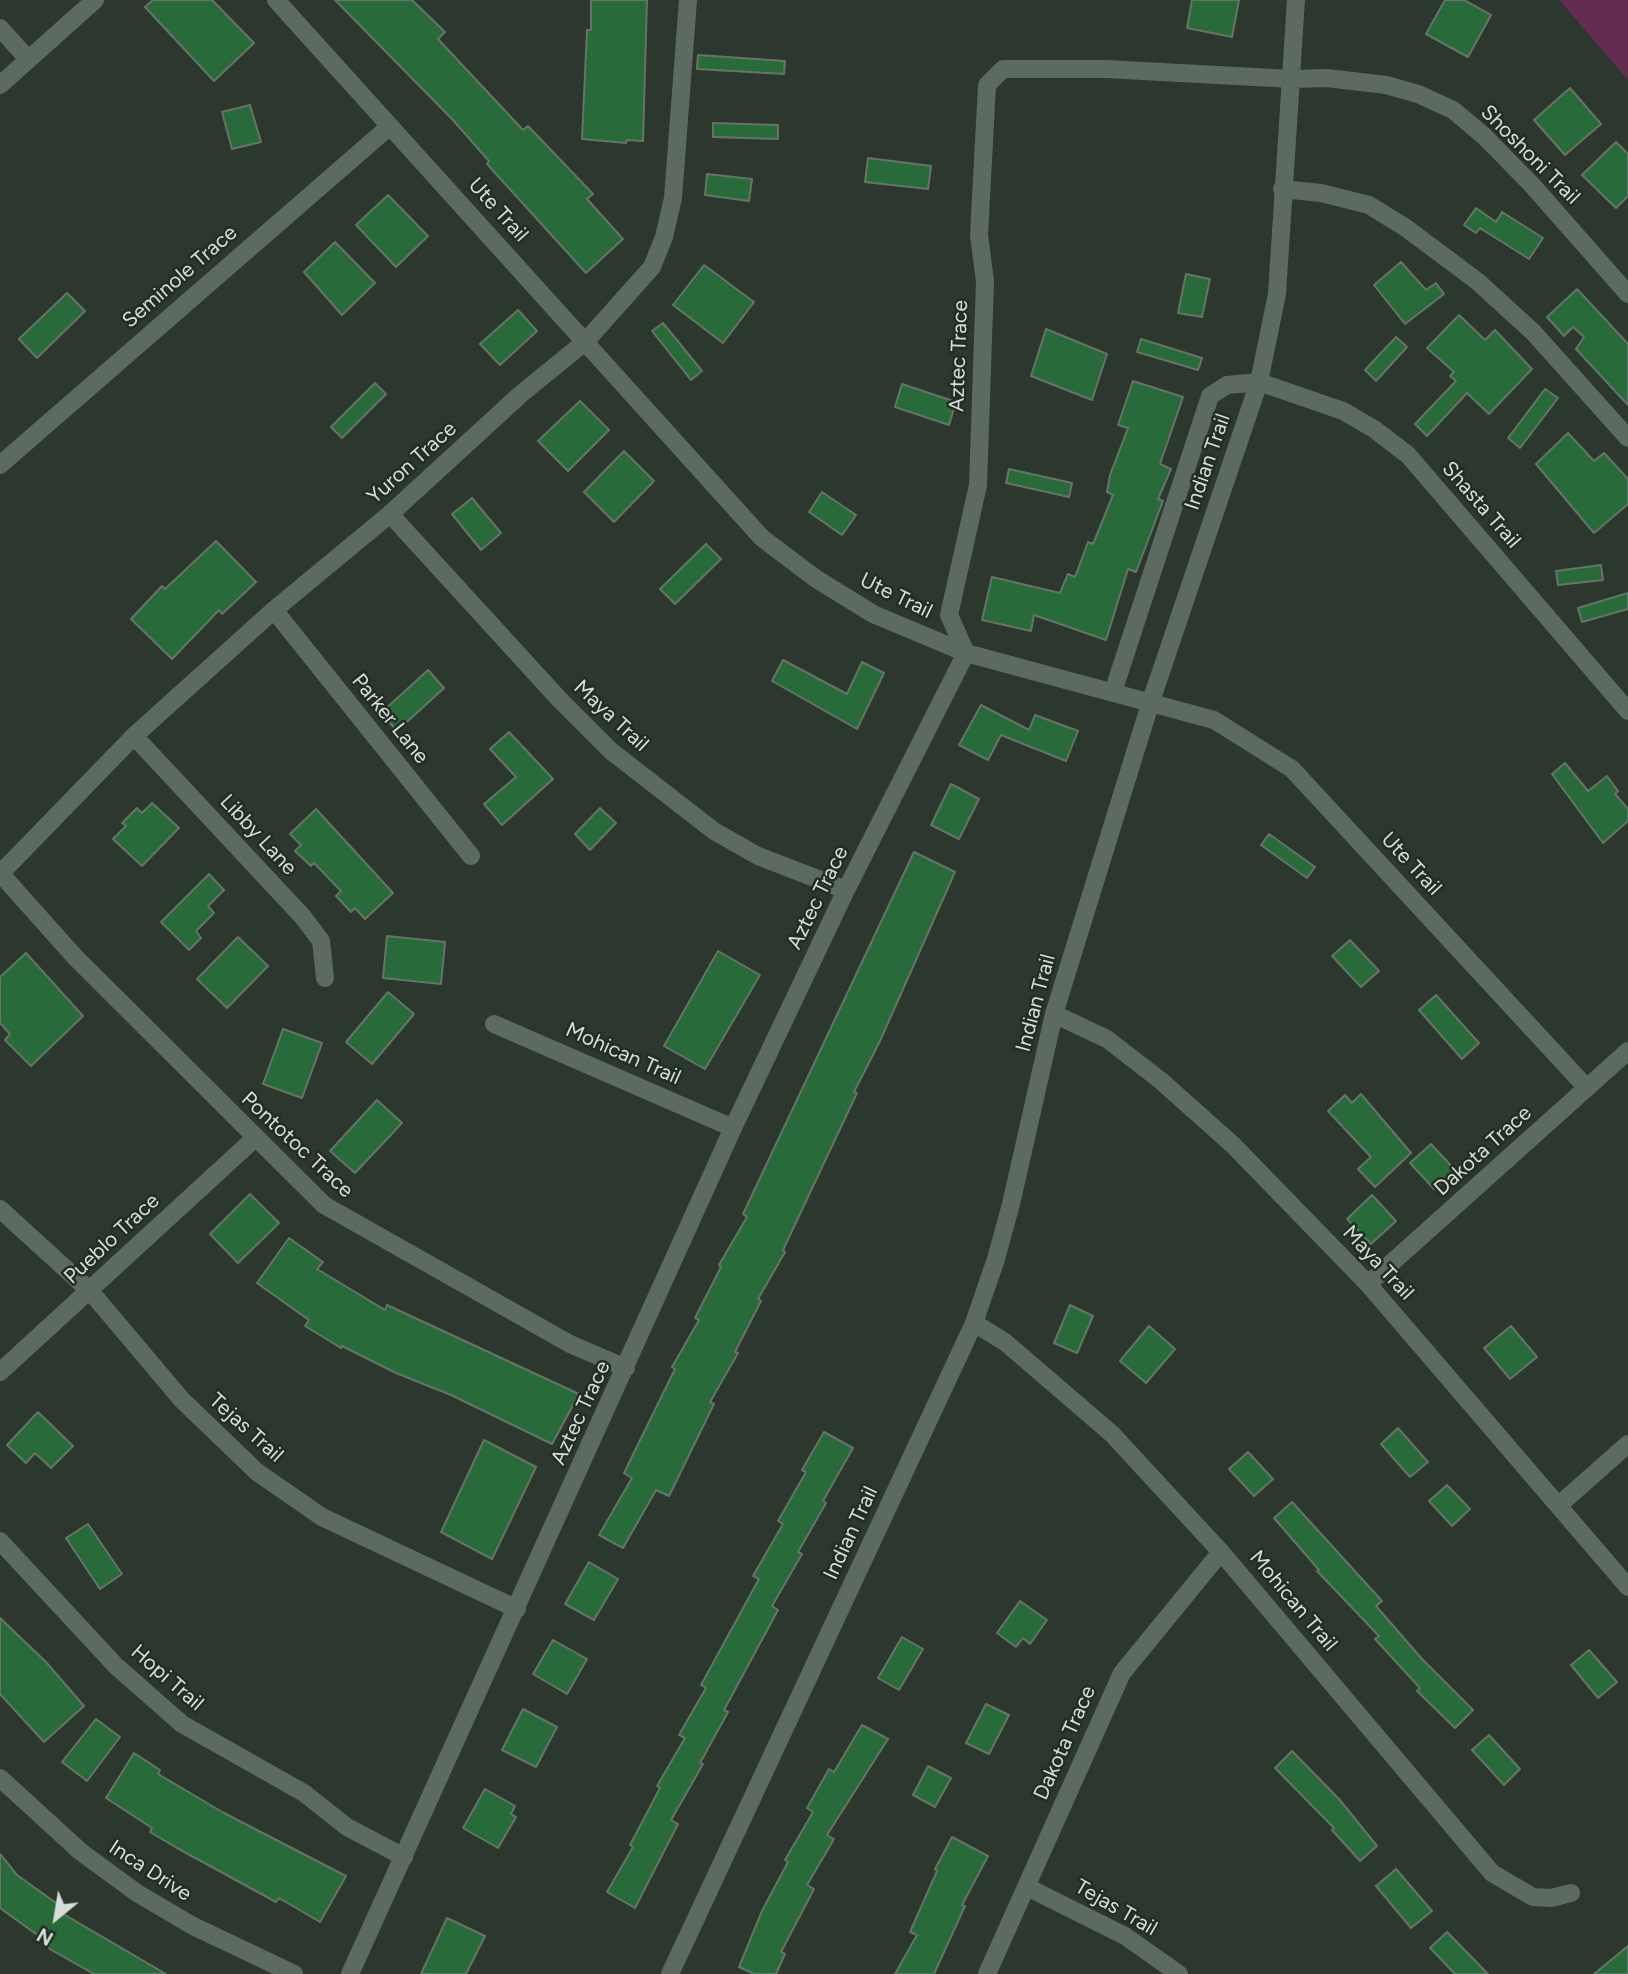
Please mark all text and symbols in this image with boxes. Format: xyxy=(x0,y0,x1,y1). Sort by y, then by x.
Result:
street label: Shoshoni Trail xyxy=(1475,100,1585,210)
street label: Ute Trail xyxy=(463,173,533,247)
street label: Seminole Trace xyxy=(118,220,242,334)
street label: Aztec Trace xyxy=(944,300,974,412)
street label: Indian Trail xyxy=(1180,411,1236,513)
street label: Yuron Trace xyxy=(362,416,462,510)
street label: Shasta Trail xyxy=(1436,456,1526,554)
street label: Ute Trail xyxy=(856,568,936,624)
street label: Parker Lane xyxy=(346,669,434,769)
street label: Maya Trail xyxy=(568,675,654,757)
street label: Libby Lane xyxy=(214,789,302,881)
street label: Ute Trail xyxy=(1375,827,1447,901)
street label: Aztec Trace xyxy=(782,842,854,954)
street label: Indian Trail xyxy=(1011,951,1061,1055)
street label: Mohican Trail xyxy=(561,1017,685,1091)
street label: Pontotoc Trace xyxy=(236,1087,358,1203)
street label: Dakota Trace xyxy=(1429,1101,1537,1201)
street label: Pueblo Trace xyxy=(59,1189,165,1289)
street label: Maya Trail xyxy=(1337,1220,1419,1306)
street label: Aztec Trace xyxy=(546,1357,616,1469)
street label: Tejas Trail xyxy=(204,1388,288,1468)
street label: Indian Trail xyxy=(818,1482,884,1584)
street label: Mohican Trail xyxy=(1244,1546,1342,1656)
street label: Hopi Trail xyxy=(125,1640,209,1716)
street label: Dakota Trace xyxy=(1029,1682,1101,1804)
street label: Inca Drive xyxy=(104,1835,196,1907)
street label: Tejas Trail xyxy=(1070,1874,1162,1942)
north arrow xyxy=(21,1883,91,1953)
text: N xyxy=(33,1923,57,1950)

